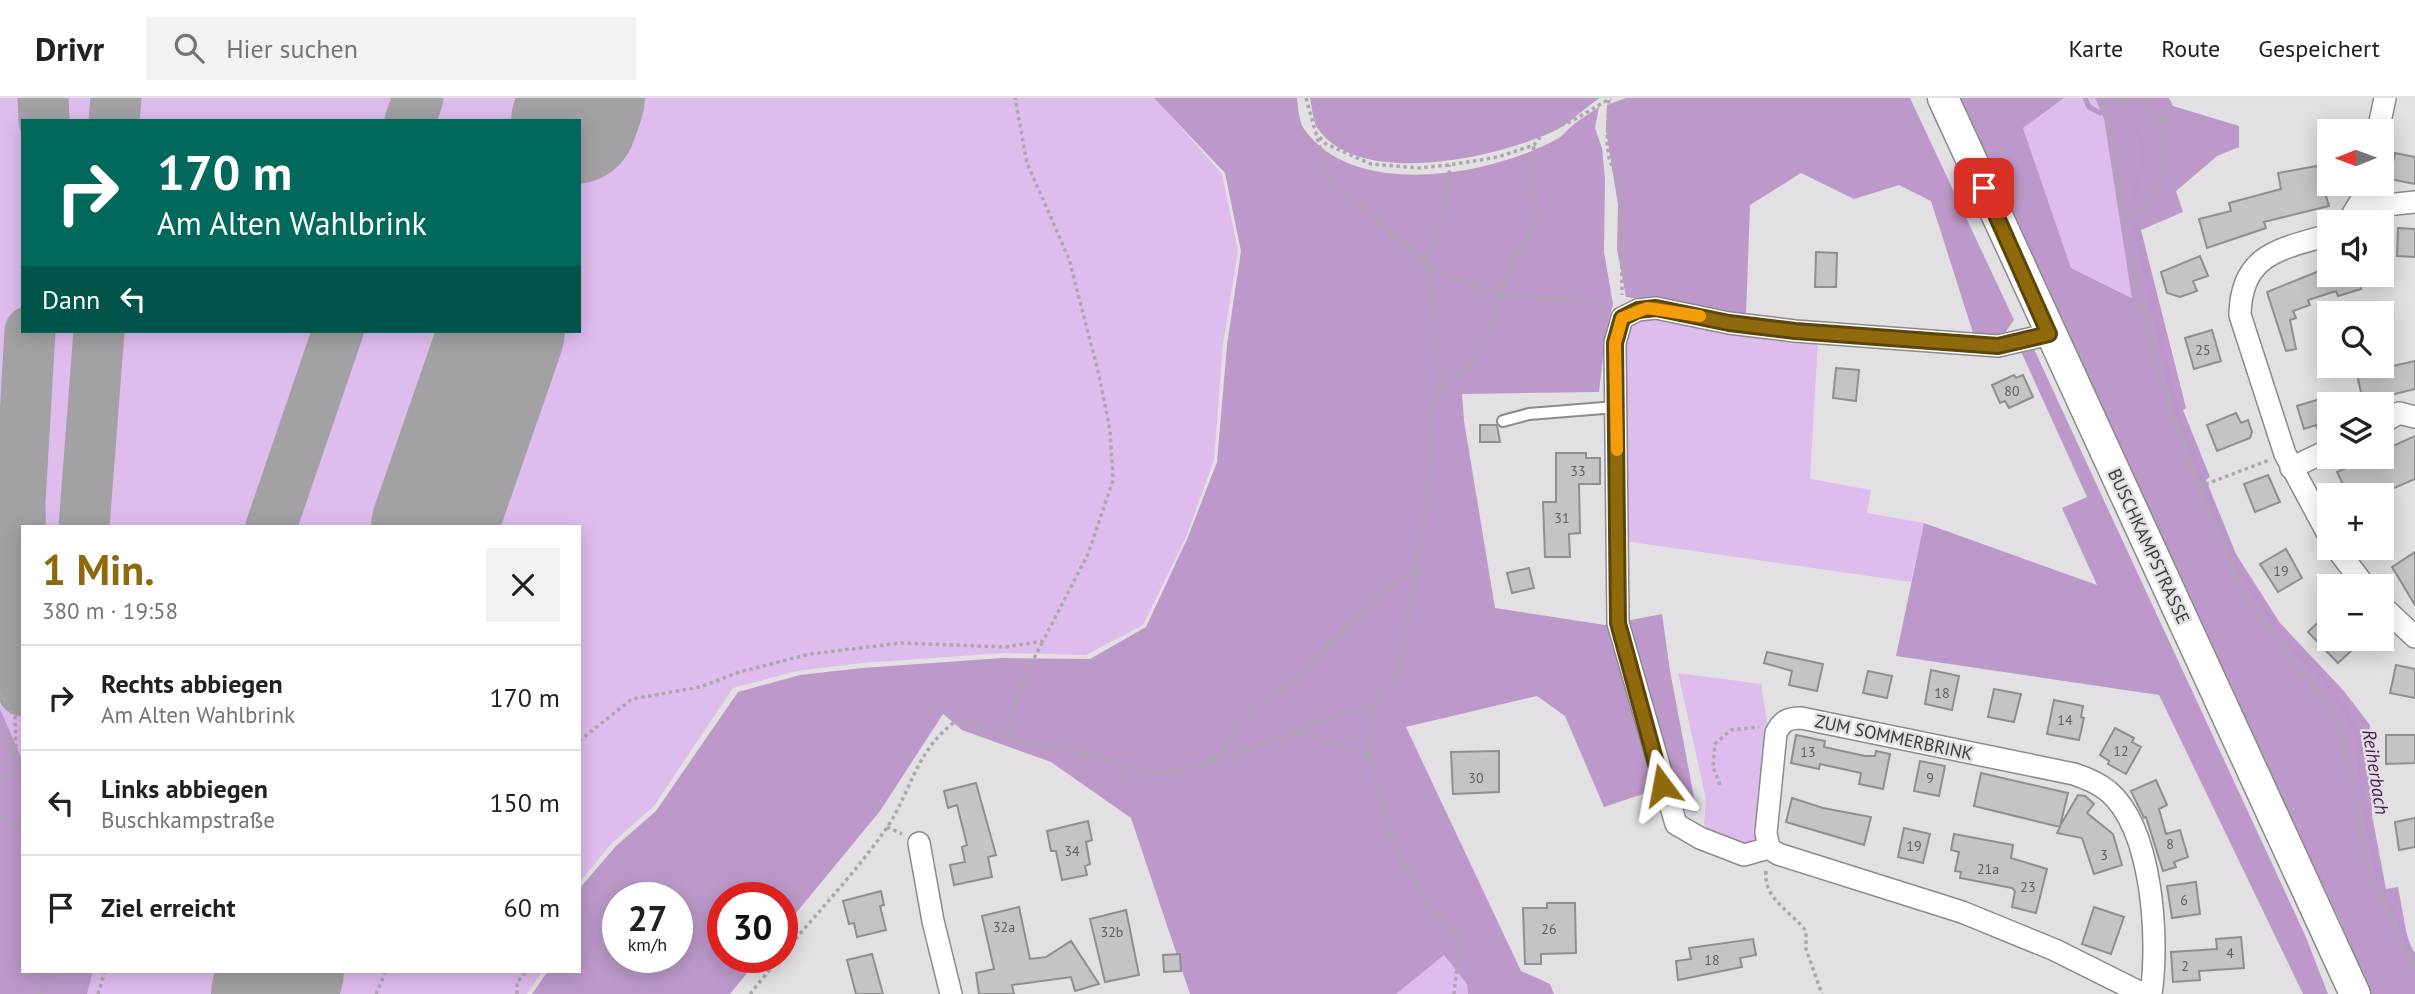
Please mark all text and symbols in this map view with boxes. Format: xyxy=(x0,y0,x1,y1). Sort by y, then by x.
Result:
search box xyxy=(146,17,636,80)
text: Drivr xyxy=(35,27,104,70)
icon: search xyxy=(170,29,208,67)
text: Hier suchen xyxy=(226,32,358,65)
text: Karte xyxy=(2068,33,2123,64)
text: Route xyxy=(2161,33,2220,64)
text: Gespeichert xyxy=(2258,33,2380,64)
north arrow xyxy=(2317,119,2394,196)
map controls xyxy=(2317,119,2394,651)
text: 170 m xyxy=(157,140,292,204)
icon: right xyxy=(42,147,133,238)
pin xyxy=(1954,158,2014,218)
icon: arrive xyxy=(1965,169,2003,207)
text: Am Alten Wahlbrink xyxy=(157,202,427,244)
button: sound xyxy=(2317,210,2394,287)
icon: left xyxy=(114,280,152,318)
text: Dann xyxy=(42,283,100,316)
button: search xyxy=(2317,301,2394,378)
house number: 25 xyxy=(2195,341,2211,359)
house number: 80 xyxy=(2004,382,2020,400)
button: layers xyxy=(2317,392,2394,469)
house number: 33 xyxy=(1570,462,1586,480)
street label: BUSCHKAMPSTRASSE xyxy=(2103,465,2195,627)
button: + xyxy=(2317,483,2394,560)
house number: 31 xyxy=(1554,509,1570,527)
text: 1 Min. xyxy=(42,542,155,597)
button: close xyxy=(486,548,560,622)
house number: 19 xyxy=(2273,562,2289,580)
button: − xyxy=(2317,574,2394,651)
text: 380 m · 19:58 xyxy=(42,596,178,625)
text: Rechts abbiegen xyxy=(101,667,283,700)
icon: right xyxy=(42,679,80,717)
text: 170 m xyxy=(489,681,560,714)
house number: 18 xyxy=(1934,684,1950,702)
text: Am Alten Wahlbrink xyxy=(101,700,295,729)
street label: ZUM SOMMERBRINK xyxy=(1813,709,1975,765)
house number: 14 xyxy=(2057,711,2073,729)
water label: Reiherbach xyxy=(2357,728,2395,816)
house number: 12 xyxy=(2113,742,2129,760)
house number: 13 xyxy=(1800,743,1816,761)
position arrow xyxy=(1625,748,1699,822)
house number: 30 xyxy=(1468,769,1484,787)
house number: 9 xyxy=(1926,769,1934,787)
text: Links abbiegen xyxy=(101,772,268,805)
icon: left xyxy=(42,784,80,822)
text: 150 m xyxy=(489,786,560,819)
text: Buschkampstraße xyxy=(101,805,275,834)
house number: 8 xyxy=(2166,835,2174,853)
house number: 19 xyxy=(1906,837,1922,855)
house number: 34 xyxy=(1064,842,1080,860)
house number: 3 xyxy=(2100,846,2108,864)
house number: 21a xyxy=(1977,860,1999,878)
house number: 23 xyxy=(2020,878,2036,896)
speed limit sign: 30 xyxy=(707,882,798,973)
icon: arrive xyxy=(42,889,80,927)
text: Ziel erreicht xyxy=(101,891,236,924)
text: 60 m xyxy=(504,891,560,924)
house number: 6 xyxy=(2180,891,2188,909)
text: 27 xyxy=(628,895,667,941)
house number: 32a xyxy=(993,918,1015,936)
house number: 26 xyxy=(1541,920,1557,938)
house number: 32b xyxy=(1101,923,1123,941)
text: km/h xyxy=(628,933,667,956)
house number: 4 xyxy=(2226,944,2234,962)
house number: 18 xyxy=(1704,951,1720,969)
house number: 2 xyxy=(2181,957,2189,975)

